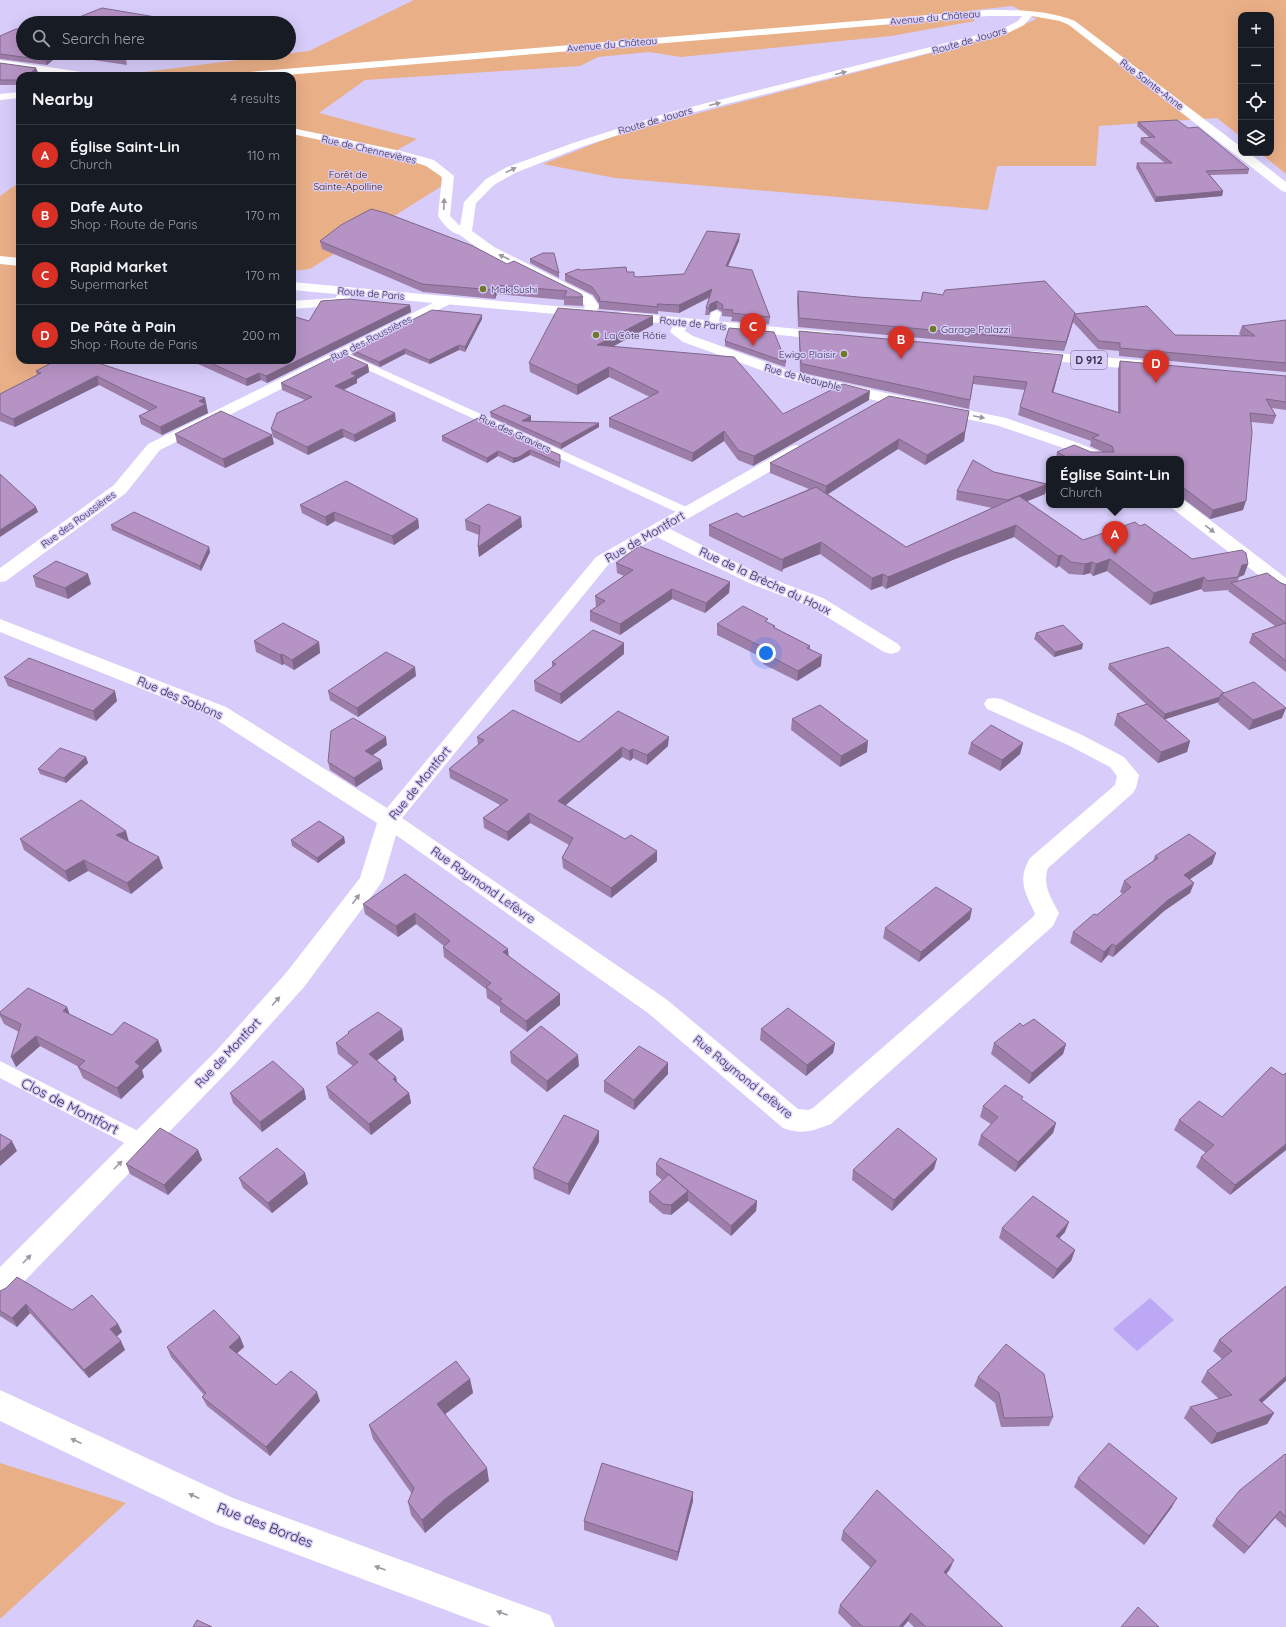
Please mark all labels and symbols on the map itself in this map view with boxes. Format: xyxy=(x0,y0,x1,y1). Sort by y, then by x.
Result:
street label: Avenue du Château xyxy=(889,7,981,28)
street label: Route de Jouars xyxy=(931,24,1008,57)
street label: Avenue du Château xyxy=(566,34,658,55)
street label: Rue Sainte-Anne xyxy=(1117,56,1187,113)
one-way arrow xyxy=(835,69,847,75)
one-way arrow xyxy=(709,101,721,107)
street label: Route de Jouars xyxy=(617,104,694,137)
street label: Rue de Chennevières xyxy=(320,132,418,167)
one-way arrow xyxy=(506,167,517,173)
park label: Forêt de Sainte-Apolline xyxy=(313,168,383,193)
one-way arrow xyxy=(441,198,448,210)
one-way arrow xyxy=(498,254,509,260)
place label: Mak Sushi xyxy=(491,283,537,296)
street label: Route de Paris xyxy=(337,284,405,303)
marker: Mak Sushi xyxy=(478,284,488,294)
street label: Rue des Roussières xyxy=(328,312,414,365)
pin: C xyxy=(740,313,766,346)
street label: Route de Paris xyxy=(659,314,727,334)
place label: Garage Palazzi xyxy=(941,323,1010,336)
marker: Garage Palazzi xyxy=(928,324,938,334)
pin: B xyxy=(888,326,914,359)
place label: La Côte Rôtie xyxy=(604,329,667,342)
marker: La Côte Rôtie xyxy=(591,330,601,340)
place label: Ewigo Plaisir xyxy=(779,348,836,361)
marker: Ewigo Plaisir xyxy=(839,349,849,359)
pin: D xyxy=(1143,350,1169,383)
road number: D 912 xyxy=(1071,351,1107,369)
street label: Rue de Neauphle xyxy=(763,361,843,394)
street label: Rue des Graviers xyxy=(477,411,553,456)
one-way arrow xyxy=(973,414,986,420)
street label: Rue des Roussières xyxy=(38,488,118,551)
street label: Rue de Montfort xyxy=(602,508,687,566)
pin: A xyxy=(1102,521,1128,554)
one-way arrow xyxy=(1204,525,1215,533)
street label: Rue de la Brèche du Houx xyxy=(697,543,834,618)
your location xyxy=(756,643,776,663)
street label: Rue des Sablons xyxy=(135,673,226,722)
street label: Rue de Montfort xyxy=(386,743,454,822)
street label: Rue Raymond Lefèvre xyxy=(428,843,539,926)
one-way arrow xyxy=(352,894,361,905)
one-way arrow xyxy=(271,996,281,1006)
street label: Rue de Montfort xyxy=(192,1015,264,1091)
street label: Rue Raymond Lefèvre xyxy=(690,1032,796,1122)
street label: Clos de Montfort xyxy=(18,1074,122,1138)
one-way arrow xyxy=(113,1160,123,1170)
one-way arrow xyxy=(22,1254,31,1263)
one-way arrow xyxy=(70,1438,82,1444)
one-way arrow xyxy=(188,1493,199,1499)
street label: Rue des Bordes xyxy=(214,1498,316,1552)
one-way arrow xyxy=(373,1565,385,1571)
one-way arrow xyxy=(495,1610,507,1616)

